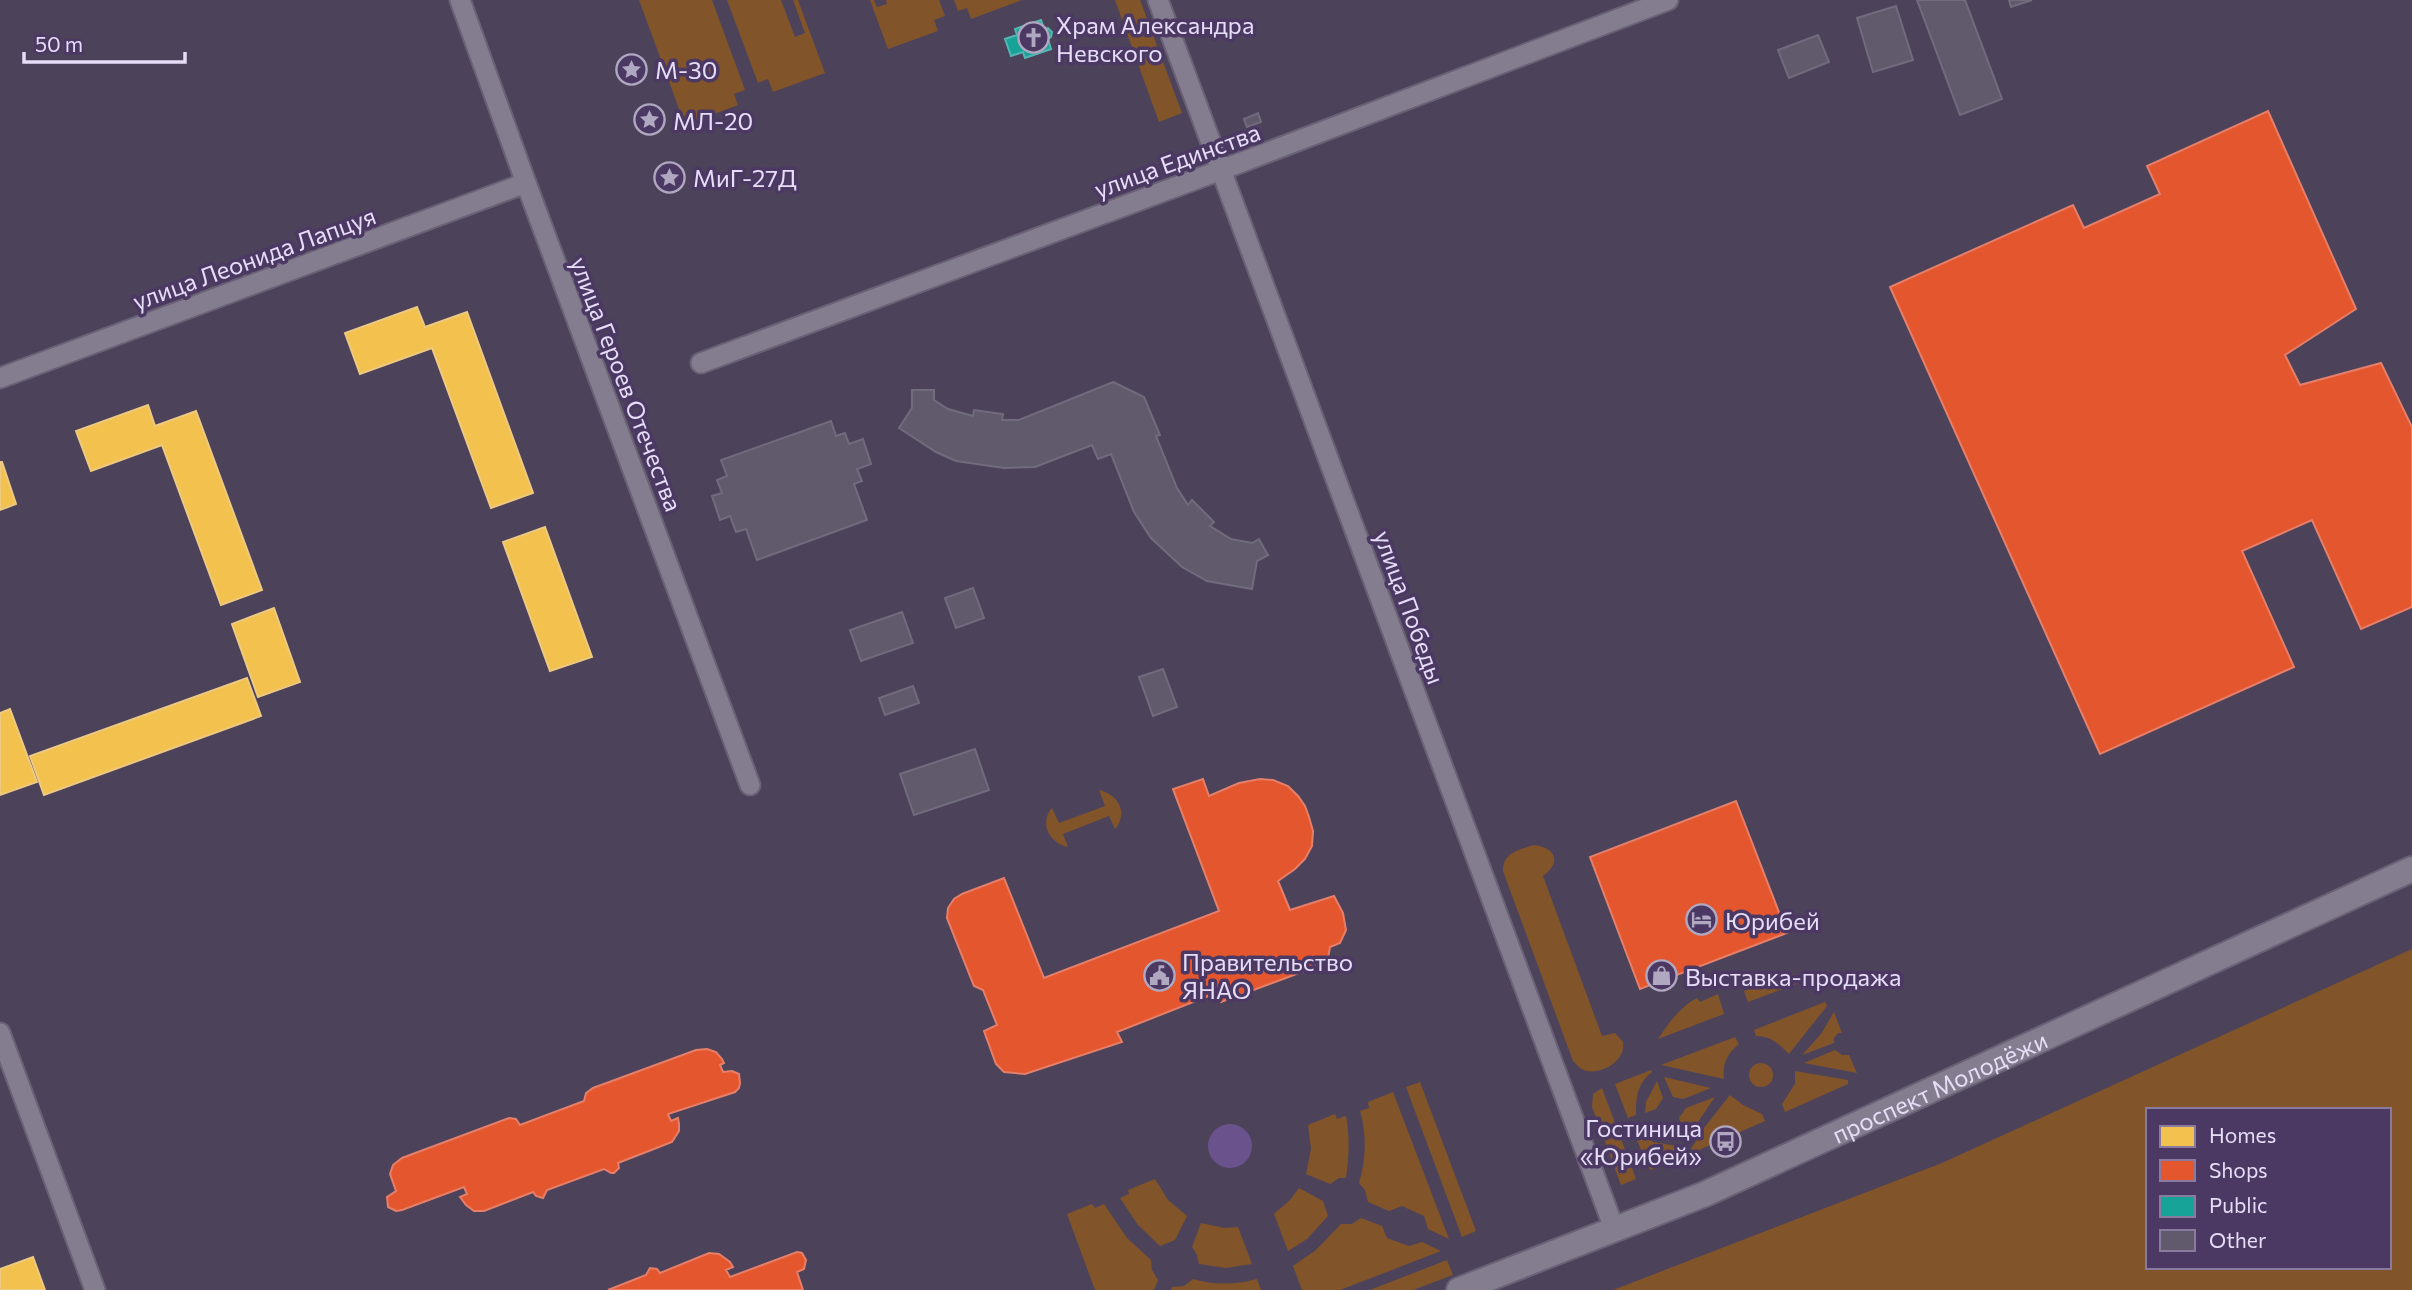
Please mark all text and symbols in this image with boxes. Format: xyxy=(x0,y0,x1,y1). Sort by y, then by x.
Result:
place label: Храм Александра Невского xyxy=(1056,10,1254,67)
scale bar xyxy=(24,21,186,65)
church icon: Храм Александра Невского xyxy=(1016,21,1050,55)
text: 50 m xyxy=(35,31,83,56)
place icon: М-30 xyxy=(615,52,649,86)
place label: М-30 xyxy=(655,55,717,84)
place icon: МЛ-20 xyxy=(633,103,667,137)
place label: МЛ-20 xyxy=(673,106,753,135)
street label: улица Единства xyxy=(1090,117,1264,203)
place icon: МиГ-27Д xyxy=(653,160,687,194)
place label: МиГ-27Д xyxy=(693,163,797,192)
street label: улица Леонида Лапцуя xyxy=(128,200,380,316)
street label: улица Героев Отечества xyxy=(565,253,689,515)
street label: улица Победы xyxy=(1369,526,1451,688)
hotel icon: Юрибей xyxy=(1685,903,1719,937)
place label: Юрибей xyxy=(1725,906,1820,935)
place label: Правительство ЯНАО xyxy=(1182,947,1353,1004)
public building icon: Правительство ЯНАО xyxy=(1142,958,1176,992)
shop icon: Выставка-продажа xyxy=(1645,959,1679,993)
place label: Выставка-продажа xyxy=(1685,962,1902,991)
street label: проспект Молодёжи xyxy=(1827,1024,2052,1148)
legend xyxy=(2146,1108,2391,1269)
place label: Гостиница «Юрибей» xyxy=(1580,1113,1702,1170)
text: Homes xyxy=(2209,1122,2276,1147)
bus stop icon: Гостиница «Юрибей» xyxy=(1708,1124,1742,1158)
text: Shops xyxy=(2209,1157,2268,1182)
text: Public xyxy=(2209,1192,2267,1217)
text: Other xyxy=(2209,1227,2266,1252)

